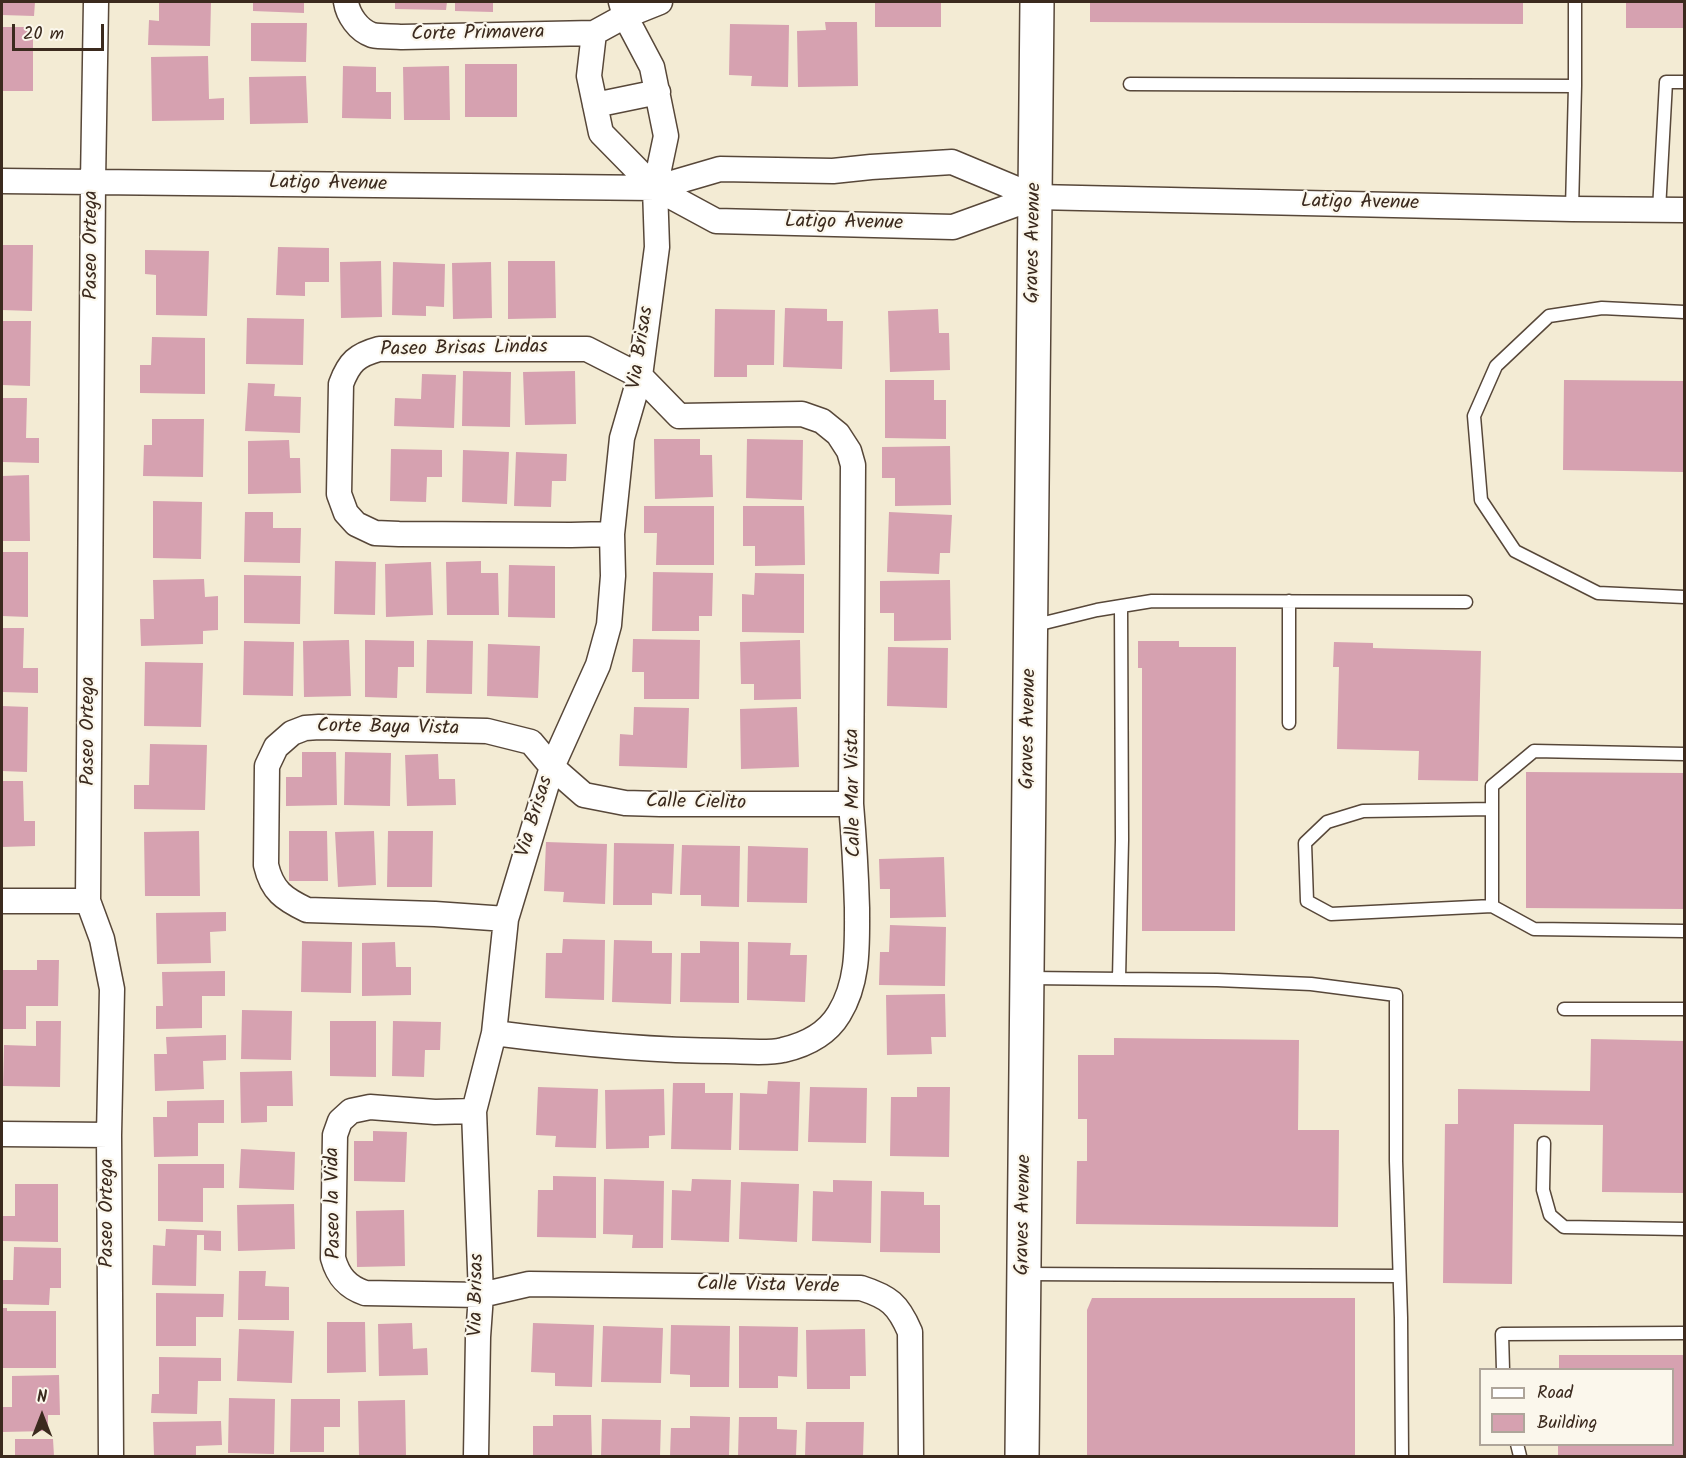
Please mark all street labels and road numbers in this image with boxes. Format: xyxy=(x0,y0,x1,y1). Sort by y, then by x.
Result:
street label: Corte Primavera xyxy=(411,22,545,48)
street label: Latigo Avenue xyxy=(269,172,387,198)
street label: Graves Avenue xyxy=(1022,182,1048,304)
street label: Paseo Ortega xyxy=(81,190,105,300)
street label: Latigo Avenue xyxy=(1301,191,1419,217)
street label: Latigo Avenue xyxy=(785,211,903,237)
street label: Via Brisas xyxy=(624,305,660,391)
street label: Paseo Brisas Lindas xyxy=(380,337,548,363)
street label: Graves Avenue xyxy=(1017,668,1043,790)
street label: Paseo Ortega xyxy=(78,676,102,786)
street label: Corte Baya Vista xyxy=(317,716,459,742)
street label: Calle Mar Vista xyxy=(842,728,868,858)
street label: Via Brisas xyxy=(512,774,560,860)
street label: Calle Cielito xyxy=(646,791,746,817)
street label: Paseo la Vida xyxy=(322,1147,348,1259)
street label: Graves Avenue xyxy=(1012,1154,1038,1276)
street label: Paseo Ortega xyxy=(97,1158,121,1268)
street label: Via Brisas xyxy=(465,1253,491,1337)
street label: Calle Vista Verde xyxy=(697,1274,839,1300)

